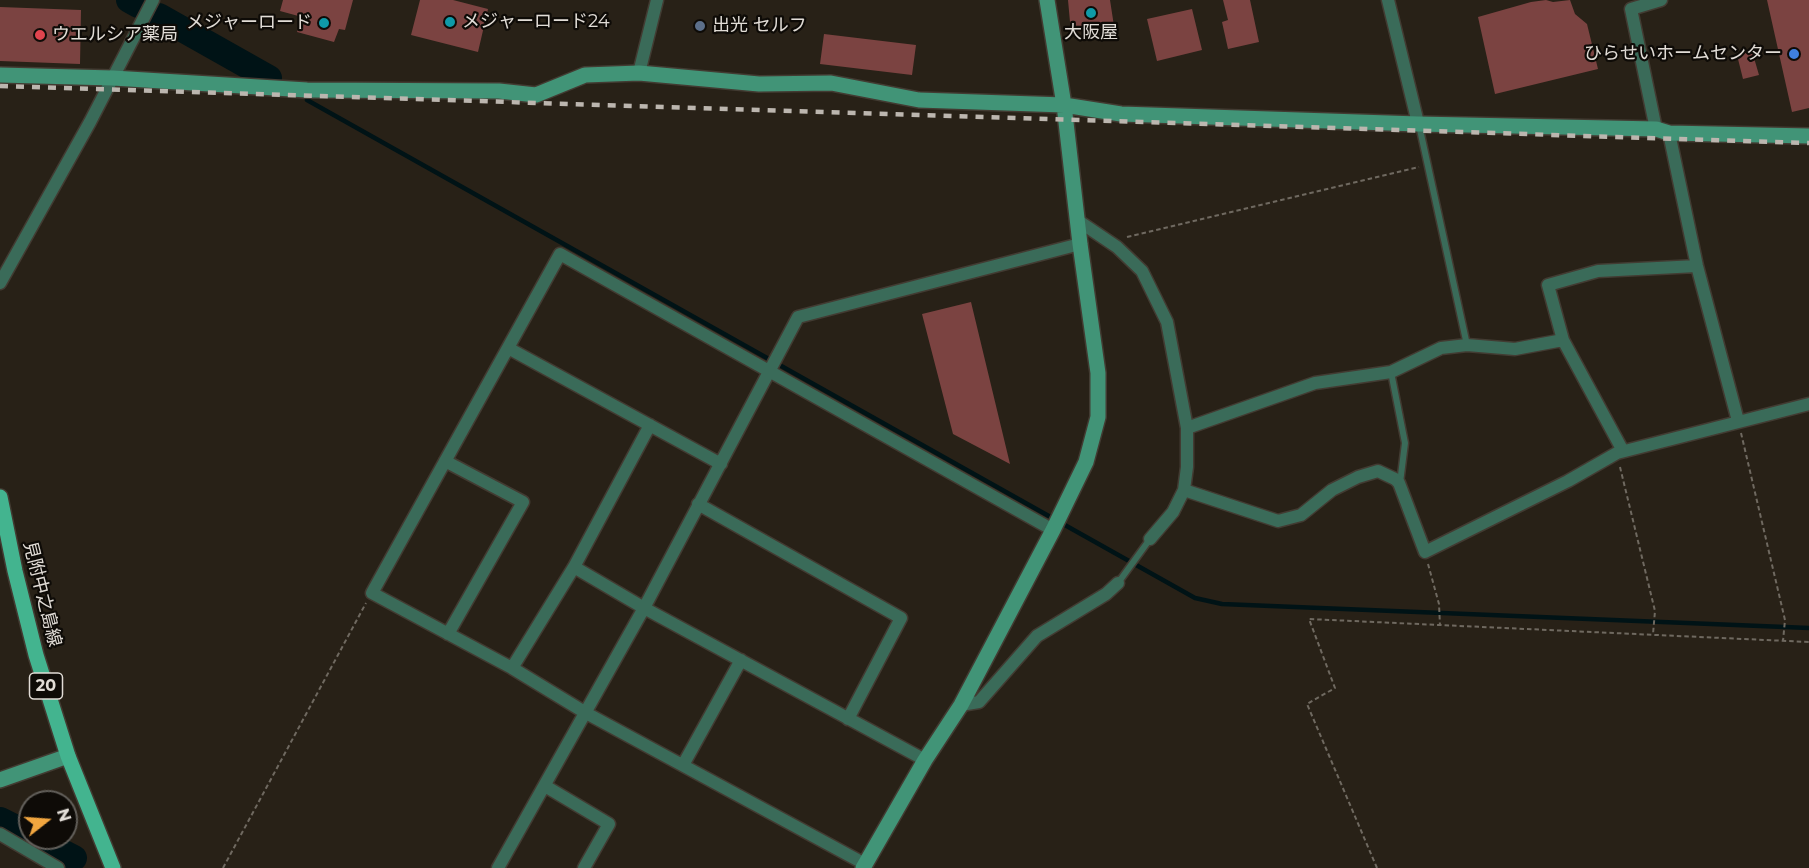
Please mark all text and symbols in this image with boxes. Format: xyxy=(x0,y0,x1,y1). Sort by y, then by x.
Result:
marker: 大阪屋 xyxy=(1084,6,1098,20)
place label: メジャーロード24 xyxy=(462,11,610,33)
place label: メジャーロード xyxy=(186,12,312,34)
marker: メジャーロード24 xyxy=(443,15,457,29)
place label: 出光 セルフ xyxy=(712,15,807,37)
marker: メジャーロード xyxy=(317,16,331,30)
marker: 出光 セルフ xyxy=(693,19,707,33)
place label: 大阪屋 xyxy=(1064,22,1118,44)
place label: ウエルシア薬局 xyxy=(52,24,178,46)
marker: ウエルシア薬局 xyxy=(33,28,47,42)
place label: ひらせいホームセンター xyxy=(1584,43,1782,65)
marker: ひらせいホームセンター xyxy=(1787,47,1801,61)
street label: 見附中之島線 xyxy=(18,539,66,649)
road number: 20 xyxy=(30,673,63,699)
north arrow xyxy=(18,790,78,850)
text: N xyxy=(53,806,75,824)

